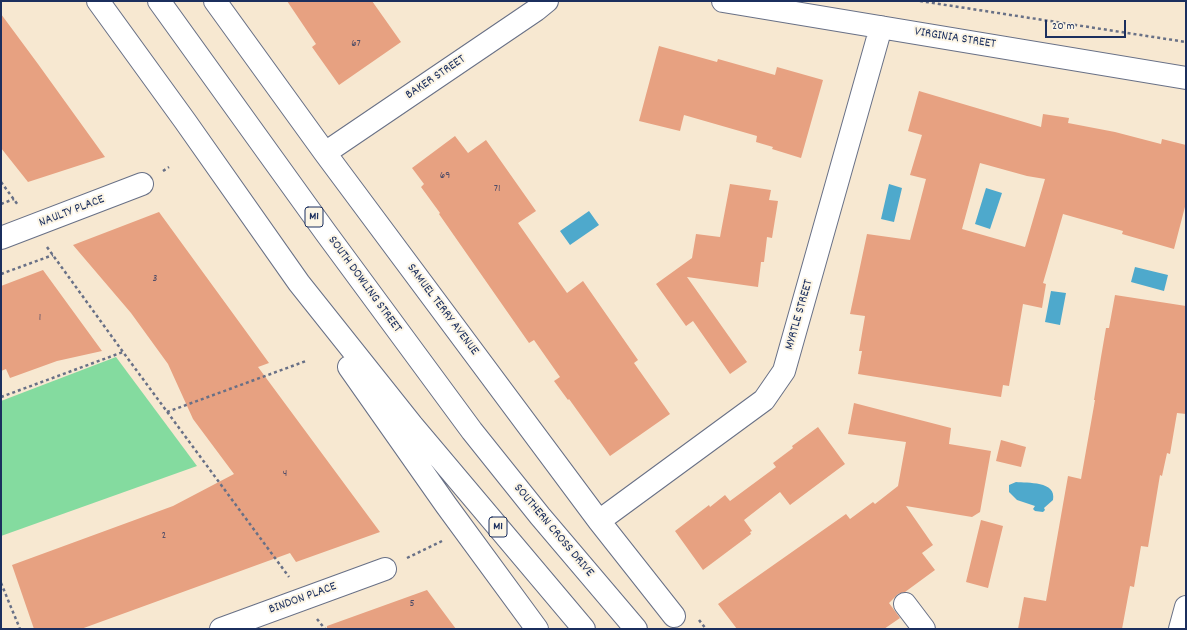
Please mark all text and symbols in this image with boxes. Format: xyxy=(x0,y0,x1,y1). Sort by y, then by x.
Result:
scale bar xyxy=(1047,12,1128,38)
text: 20 m xyxy=(1052,18,1075,35)
street label: VIRGINIA STREET xyxy=(913,25,997,53)
house number: 67 xyxy=(351,37,361,51)
street label: BAKER STREET xyxy=(403,52,469,104)
house number: 69 xyxy=(440,169,450,183)
house number: 71 xyxy=(494,182,500,196)
street label: NAULTY PLACE xyxy=(37,192,107,232)
road number: M1 xyxy=(305,207,323,227)
street label: SOUTH DOWLING STREET xyxy=(324,234,404,336)
street label: SAMUEL TERRY AVENUE xyxy=(403,261,481,359)
house number: 3 xyxy=(153,272,157,286)
street label: MYRTLE STREET xyxy=(783,278,817,352)
house number: 1 xyxy=(39,311,41,325)
house number: 4 xyxy=(283,467,287,481)
street label: SOUTHERN CROSS DRIVE xyxy=(509,481,597,581)
road number: M1 xyxy=(489,517,507,537)
house number: 2 xyxy=(162,529,166,543)
street label: BINDON PLACE xyxy=(267,580,339,618)
house number: 5 xyxy=(409,597,415,611)

